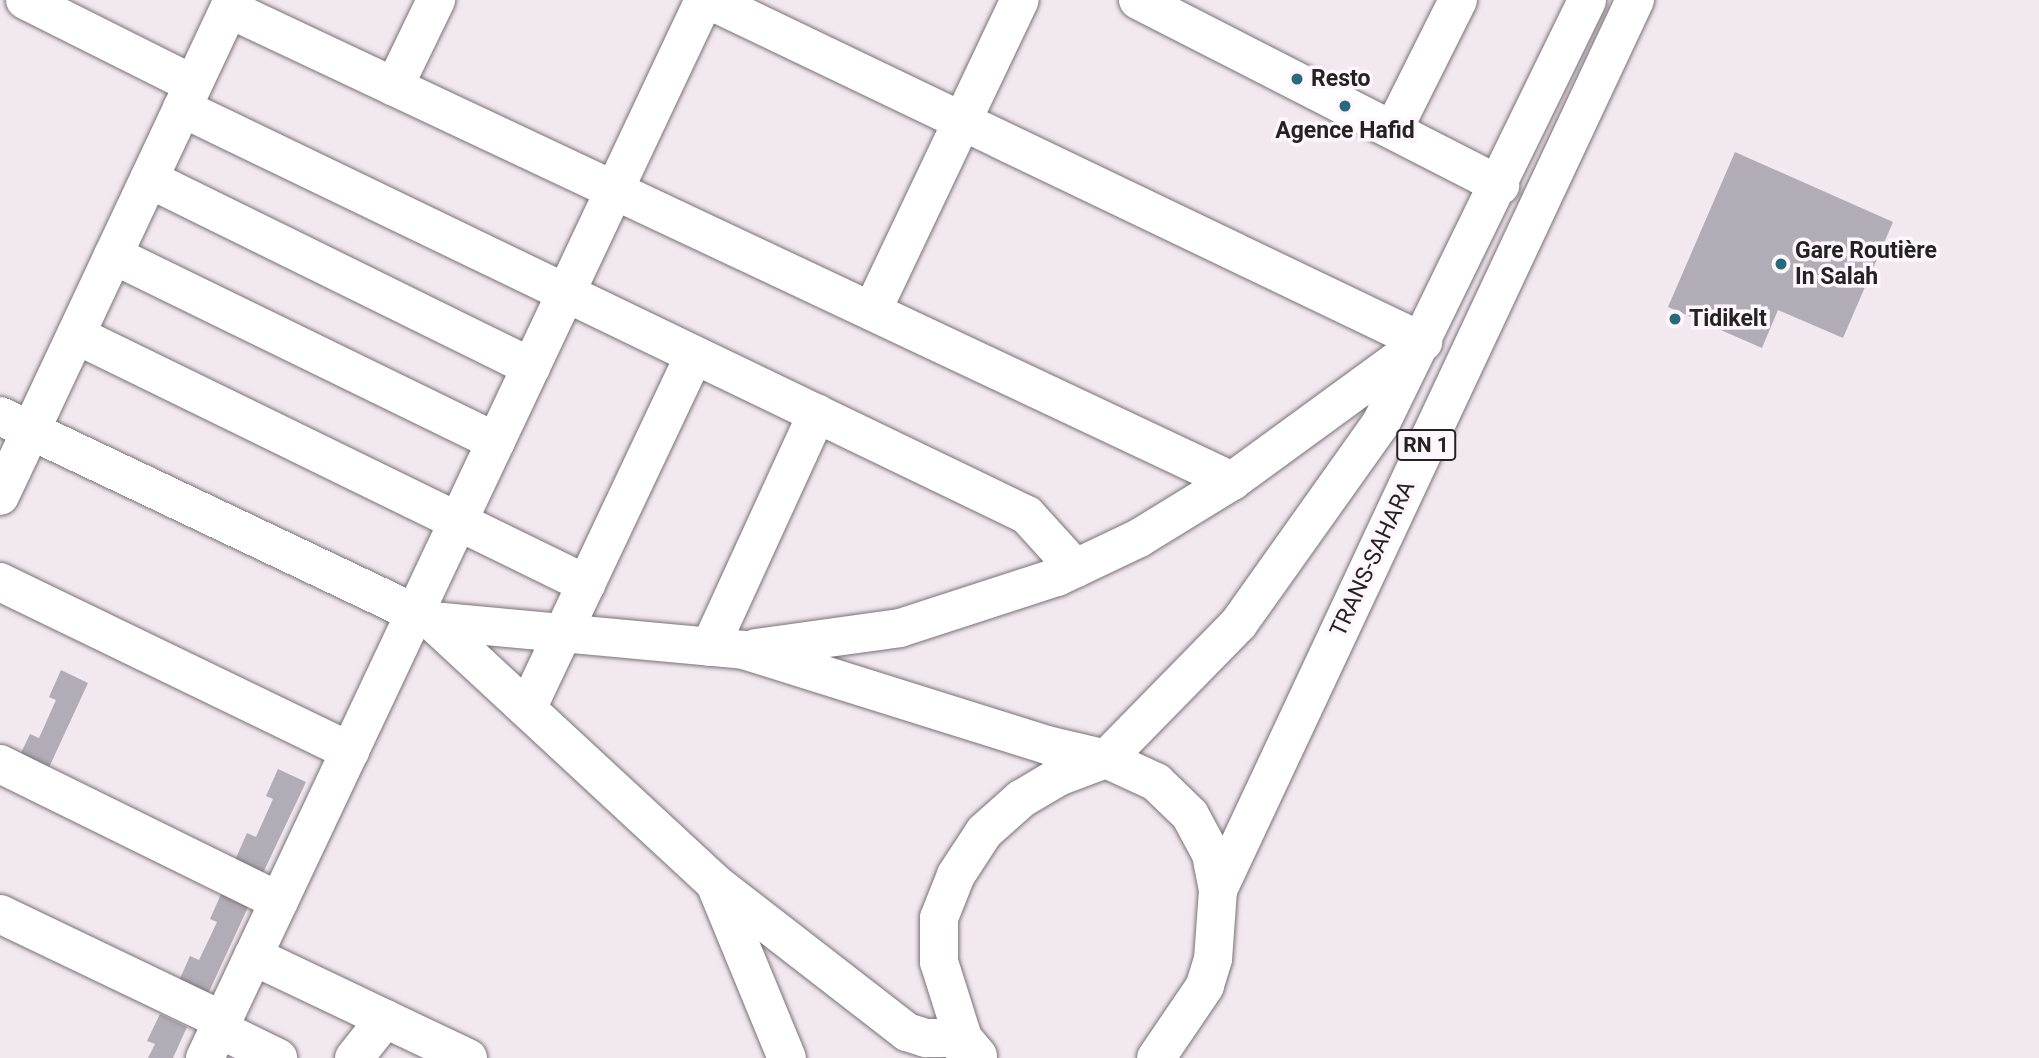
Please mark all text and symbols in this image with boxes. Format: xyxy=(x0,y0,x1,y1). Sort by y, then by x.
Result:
place label: Resto xyxy=(1311,65,1370,93)
marker: Resto xyxy=(1289,71,1305,87)
marker: Agence Hafid xyxy=(1337,98,1353,114)
place label: Agence Hafid xyxy=(1275,117,1415,145)
place label: Gare Routière In Salah xyxy=(1795,237,1937,291)
marker: Gare Routière In Salah xyxy=(1773,256,1789,272)
place label: Tidikelt xyxy=(1689,305,1767,333)
marker: Tidikelt xyxy=(1667,311,1683,327)
road number: RN 1 xyxy=(1394,428,1458,462)
street label: TRANS-SAHARA xyxy=(1325,477,1421,641)

